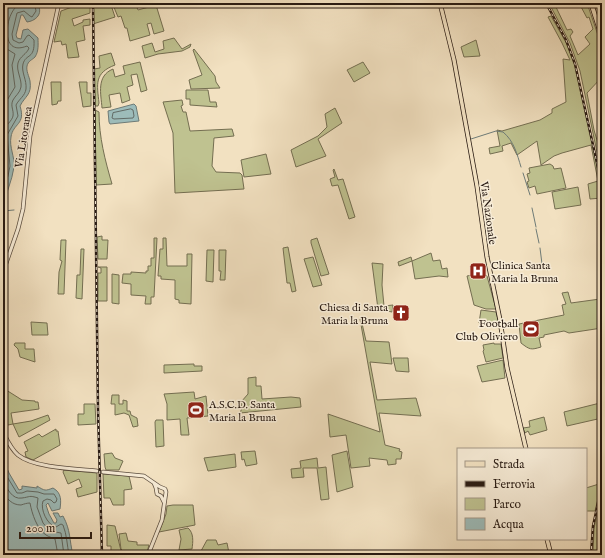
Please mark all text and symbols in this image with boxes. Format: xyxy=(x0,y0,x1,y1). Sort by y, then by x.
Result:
street label: Via Litoranea xyxy=(12,105,36,170)
street label: Via Nazionale xyxy=(477,180,499,246)
place label: Clinica Santa Maria la Bruna xyxy=(491,259,558,286)
hospital icon: Clinica Santa Maria la Bruna xyxy=(468,261,488,281)
place label: Chiesa di Santa Maria la Bruna xyxy=(319,301,388,328)
church icon: Chiesa di Santa Maria la Bruna xyxy=(391,303,411,323)
place label: Football Club Oliviero xyxy=(455,317,518,344)
sports icon: Football Club Oliviero xyxy=(521,319,541,339)
place label: A.S.C.D. Santa Maria la Bruna xyxy=(208,398,276,425)
sports icon: A.S.C.D. Santa Maria la Bruna xyxy=(186,400,206,420)
legend xyxy=(457,448,587,540)
text: Strada xyxy=(493,457,525,472)
text: Ferrovia xyxy=(493,477,536,492)
text: Parco xyxy=(493,497,522,512)
scale bar xyxy=(20,514,91,540)
text: Acqua xyxy=(492,517,524,533)
text: 200 m xyxy=(26,521,55,536)

